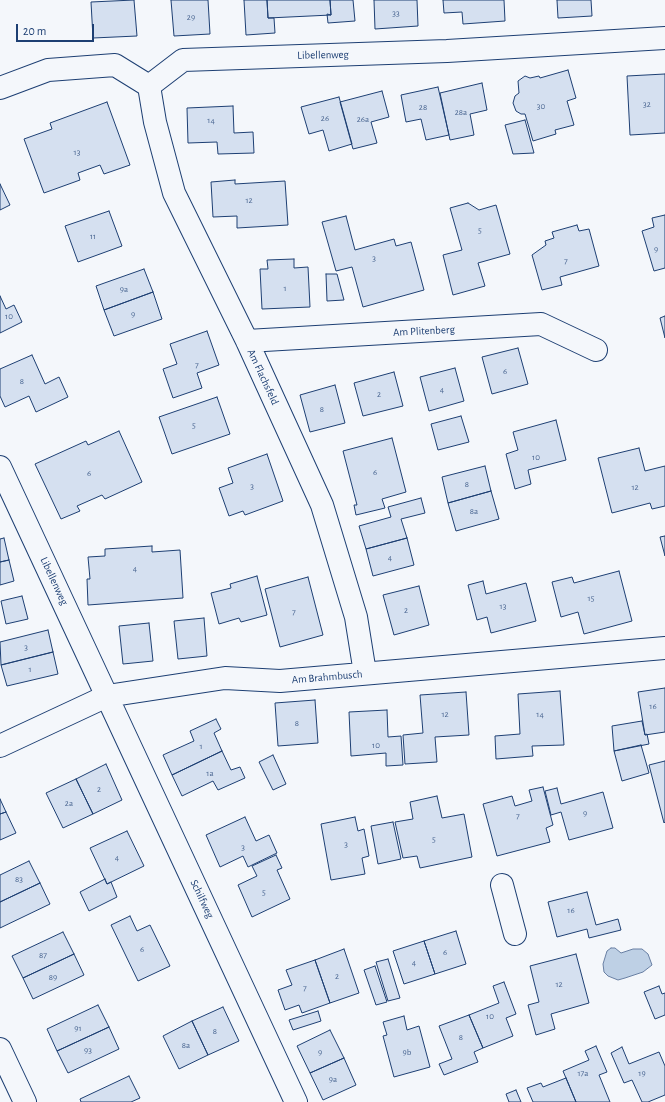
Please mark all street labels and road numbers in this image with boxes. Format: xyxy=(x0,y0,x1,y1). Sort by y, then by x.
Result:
street label: Libellenweg xyxy=(297,48,349,62)
street label: Am Plitenberg xyxy=(393,323,455,339)
street label: Am Flachsfeld xyxy=(244,347,282,407)
street label: Libellenweg xyxy=(37,555,71,607)
street label: Am Brahmbusch xyxy=(291,667,363,687)
street label: Schilfweg xyxy=(187,877,217,921)

